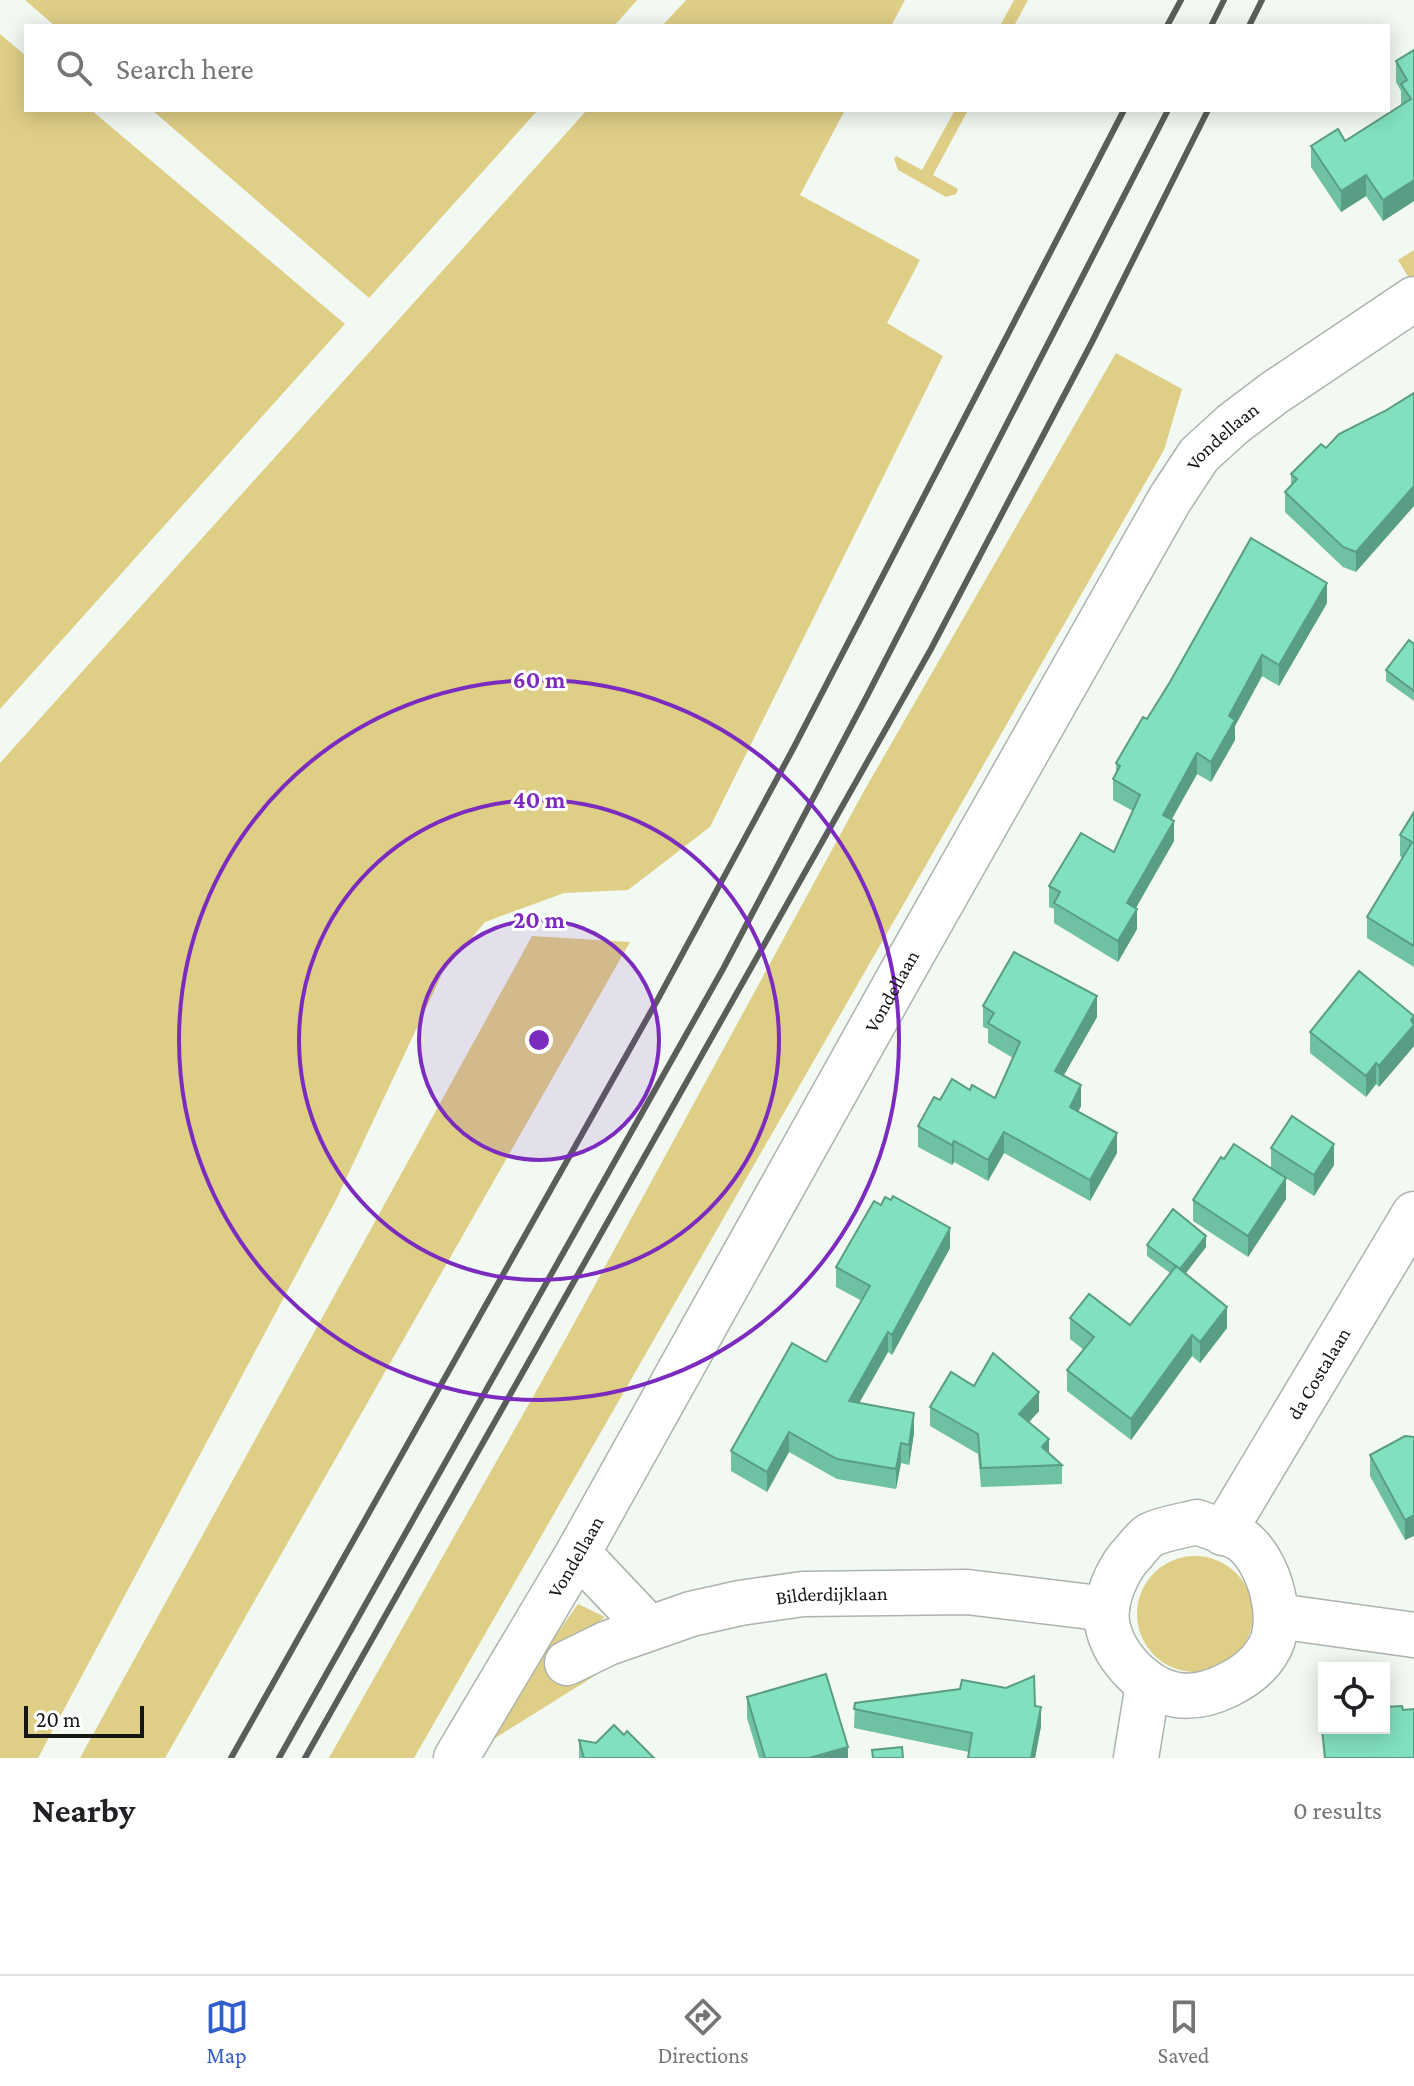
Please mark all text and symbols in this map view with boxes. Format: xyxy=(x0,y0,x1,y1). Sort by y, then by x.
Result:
search box xyxy=(24,24,1390,112)
icon: search xyxy=(52,46,96,90)
text: Search here xyxy=(116,52,254,85)
street label: Vondellaan xyxy=(1181,398,1263,474)
text: 60 m xyxy=(513,666,566,693)
text: 40 m xyxy=(513,786,566,813)
text: 20 m xyxy=(513,906,566,933)
street label: Vondellaan xyxy=(860,946,923,1036)
centre of rings xyxy=(525,1026,553,1054)
street label: da Costalaan xyxy=(1283,1323,1355,1423)
street label: Vondellaan xyxy=(543,1512,608,1601)
street label: Bilderdijklaan xyxy=(774,1582,888,1609)
map controls xyxy=(1318,1662,1390,1734)
button: locate xyxy=(1318,1662,1390,1734)
scale bar xyxy=(24,1702,144,1738)
text: 20 m xyxy=(36,1707,81,1732)
text: Nearby xyxy=(32,1792,135,1829)
text: 0 results xyxy=(1293,1796,1382,1825)
tab: Map xyxy=(205,1995,249,2068)
tab: Directions xyxy=(658,1995,749,2068)
tab: Saved xyxy=(1158,1995,1209,2068)

